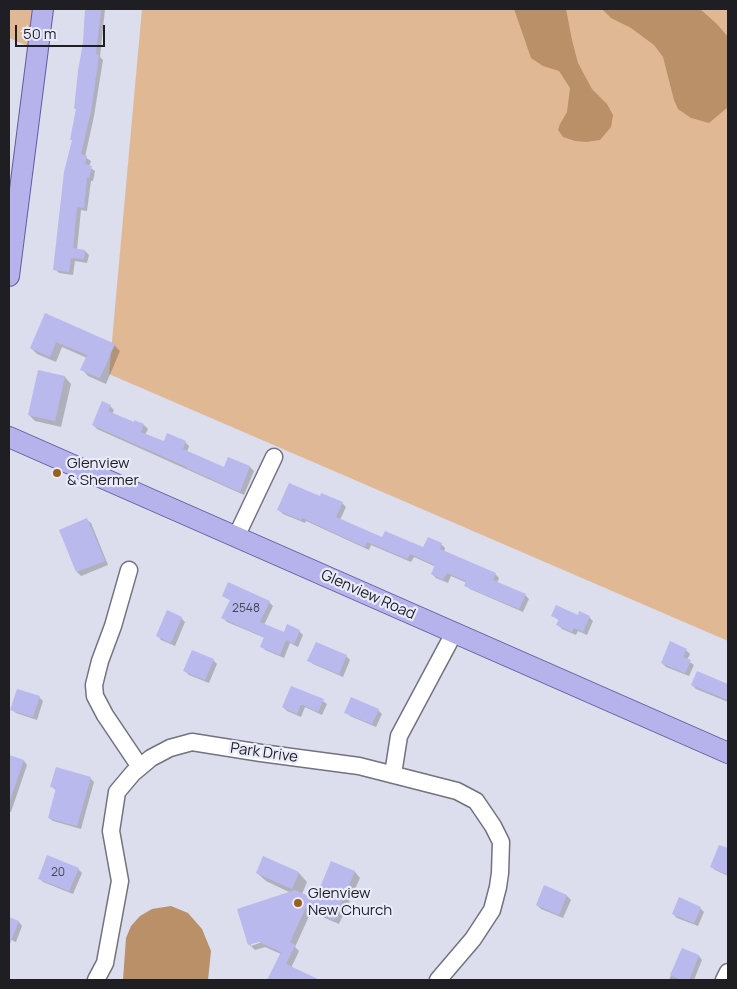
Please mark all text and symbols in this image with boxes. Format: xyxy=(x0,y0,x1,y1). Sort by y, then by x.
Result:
scale bar xyxy=(18,15,108,47)
text: 50 m xyxy=(23,23,57,44)
place label: Glenview & Shermer xyxy=(67,455,139,490)
marker: Glenview & Shermer xyxy=(51,467,63,479)
street label: Glenview Road xyxy=(318,566,418,624)
house number: 2548 xyxy=(232,602,260,616)
street label: Park Drive xyxy=(229,739,299,767)
house number: 20 xyxy=(51,866,65,880)
place label: Glenview New Church xyxy=(308,885,392,920)
marker: Glenview New Church xyxy=(292,897,304,909)

